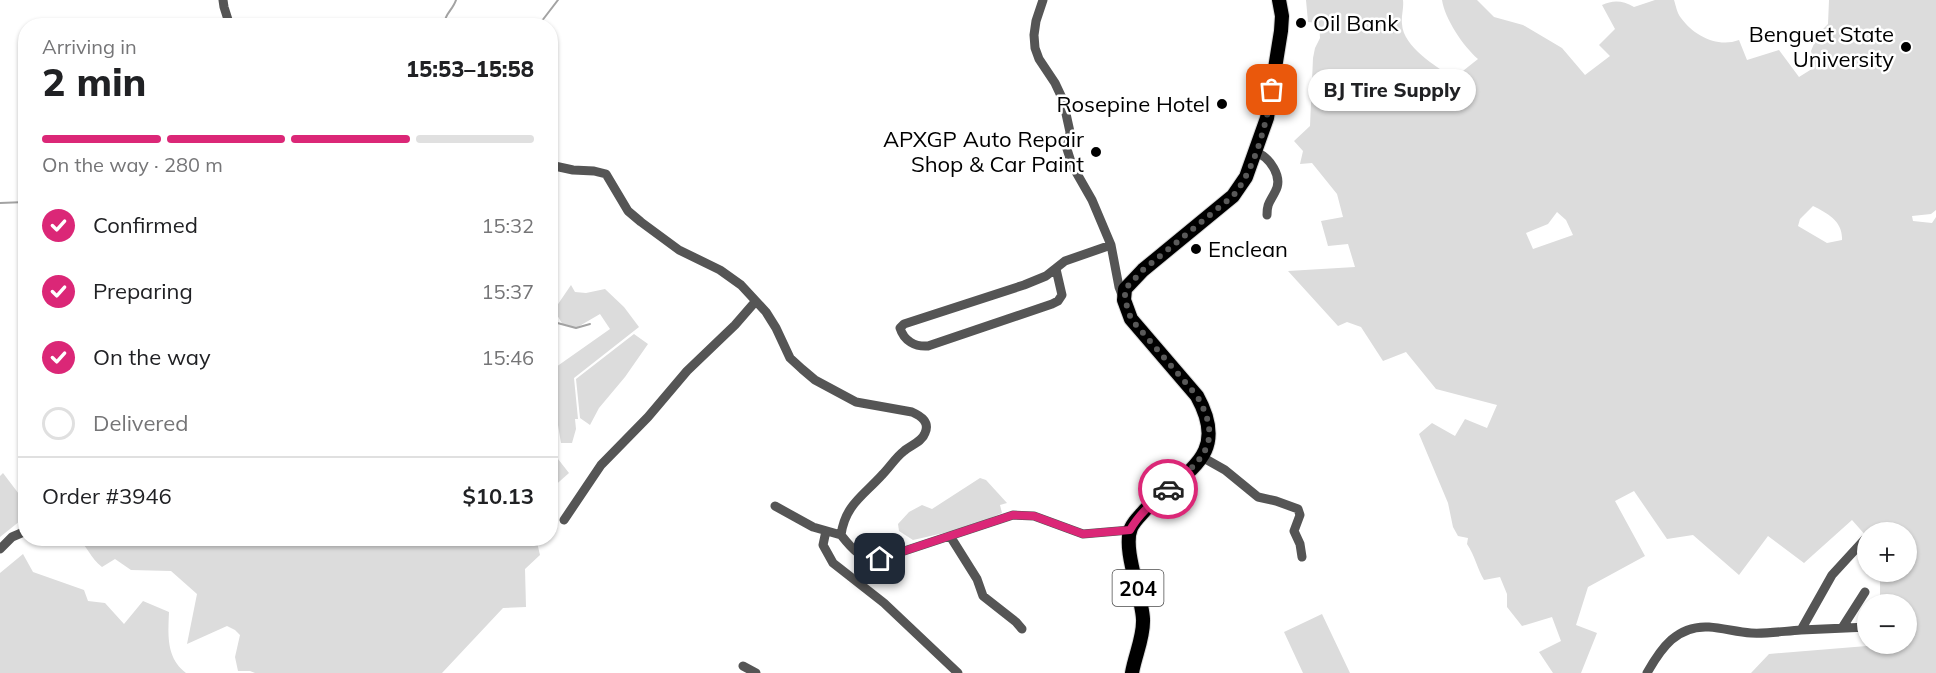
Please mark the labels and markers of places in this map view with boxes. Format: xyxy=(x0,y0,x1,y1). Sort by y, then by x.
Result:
place label: Oil Bank xyxy=(1313,9,1399,37)
marker: Oil Bank xyxy=(1294,16,1308,30)
place label: Benguet State University xyxy=(1749,20,1894,73)
marker: Benguet State University xyxy=(1899,40,1913,54)
pin xyxy=(1246,64,1297,115)
callout: BJ Tire Supply xyxy=(1308,69,1476,111)
place label: Rosepine Hotel xyxy=(1056,90,1210,118)
marker: Rosepine Hotel xyxy=(1215,97,1229,111)
place label: APXGP Auto Repair Shop & Car Paint xyxy=(883,125,1084,178)
marker: APXGP Auto Repair Shop & Car Paint xyxy=(1089,145,1103,159)
place label: Enclean xyxy=(1208,235,1288,263)
marker: Enclean xyxy=(1189,242,1203,256)
pin xyxy=(854,533,905,584)

